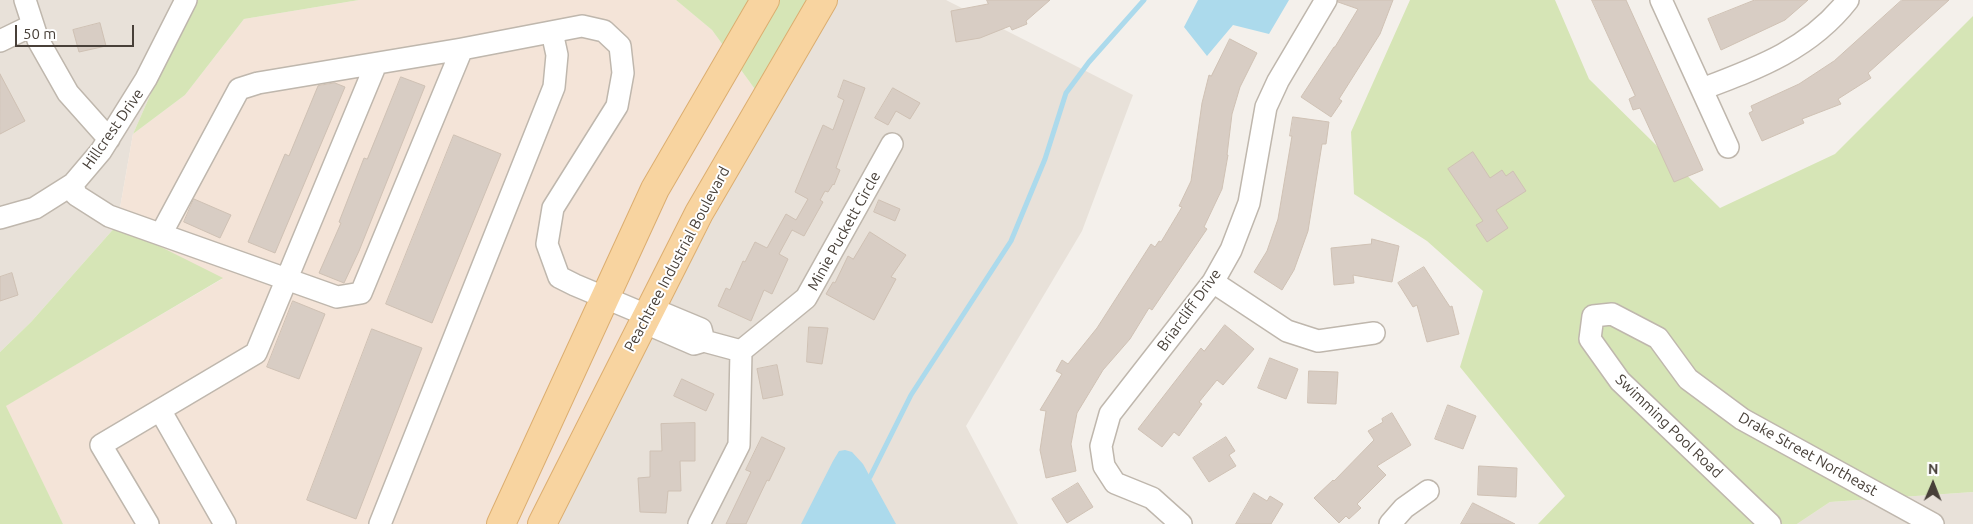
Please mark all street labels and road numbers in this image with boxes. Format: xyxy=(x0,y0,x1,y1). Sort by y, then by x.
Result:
street label: Hillcrest Drive xyxy=(79,85,147,173)
street label: Peachtree Industrial Boulevard xyxy=(620,163,734,355)
street label: Minie Puckett Circle xyxy=(804,168,884,294)
street label: Briarcliff Drive xyxy=(1153,265,1225,355)
street label: Swimming Pool Road xyxy=(1612,370,1726,482)
street label: Drake Street Northeast xyxy=(1735,408,1881,500)

